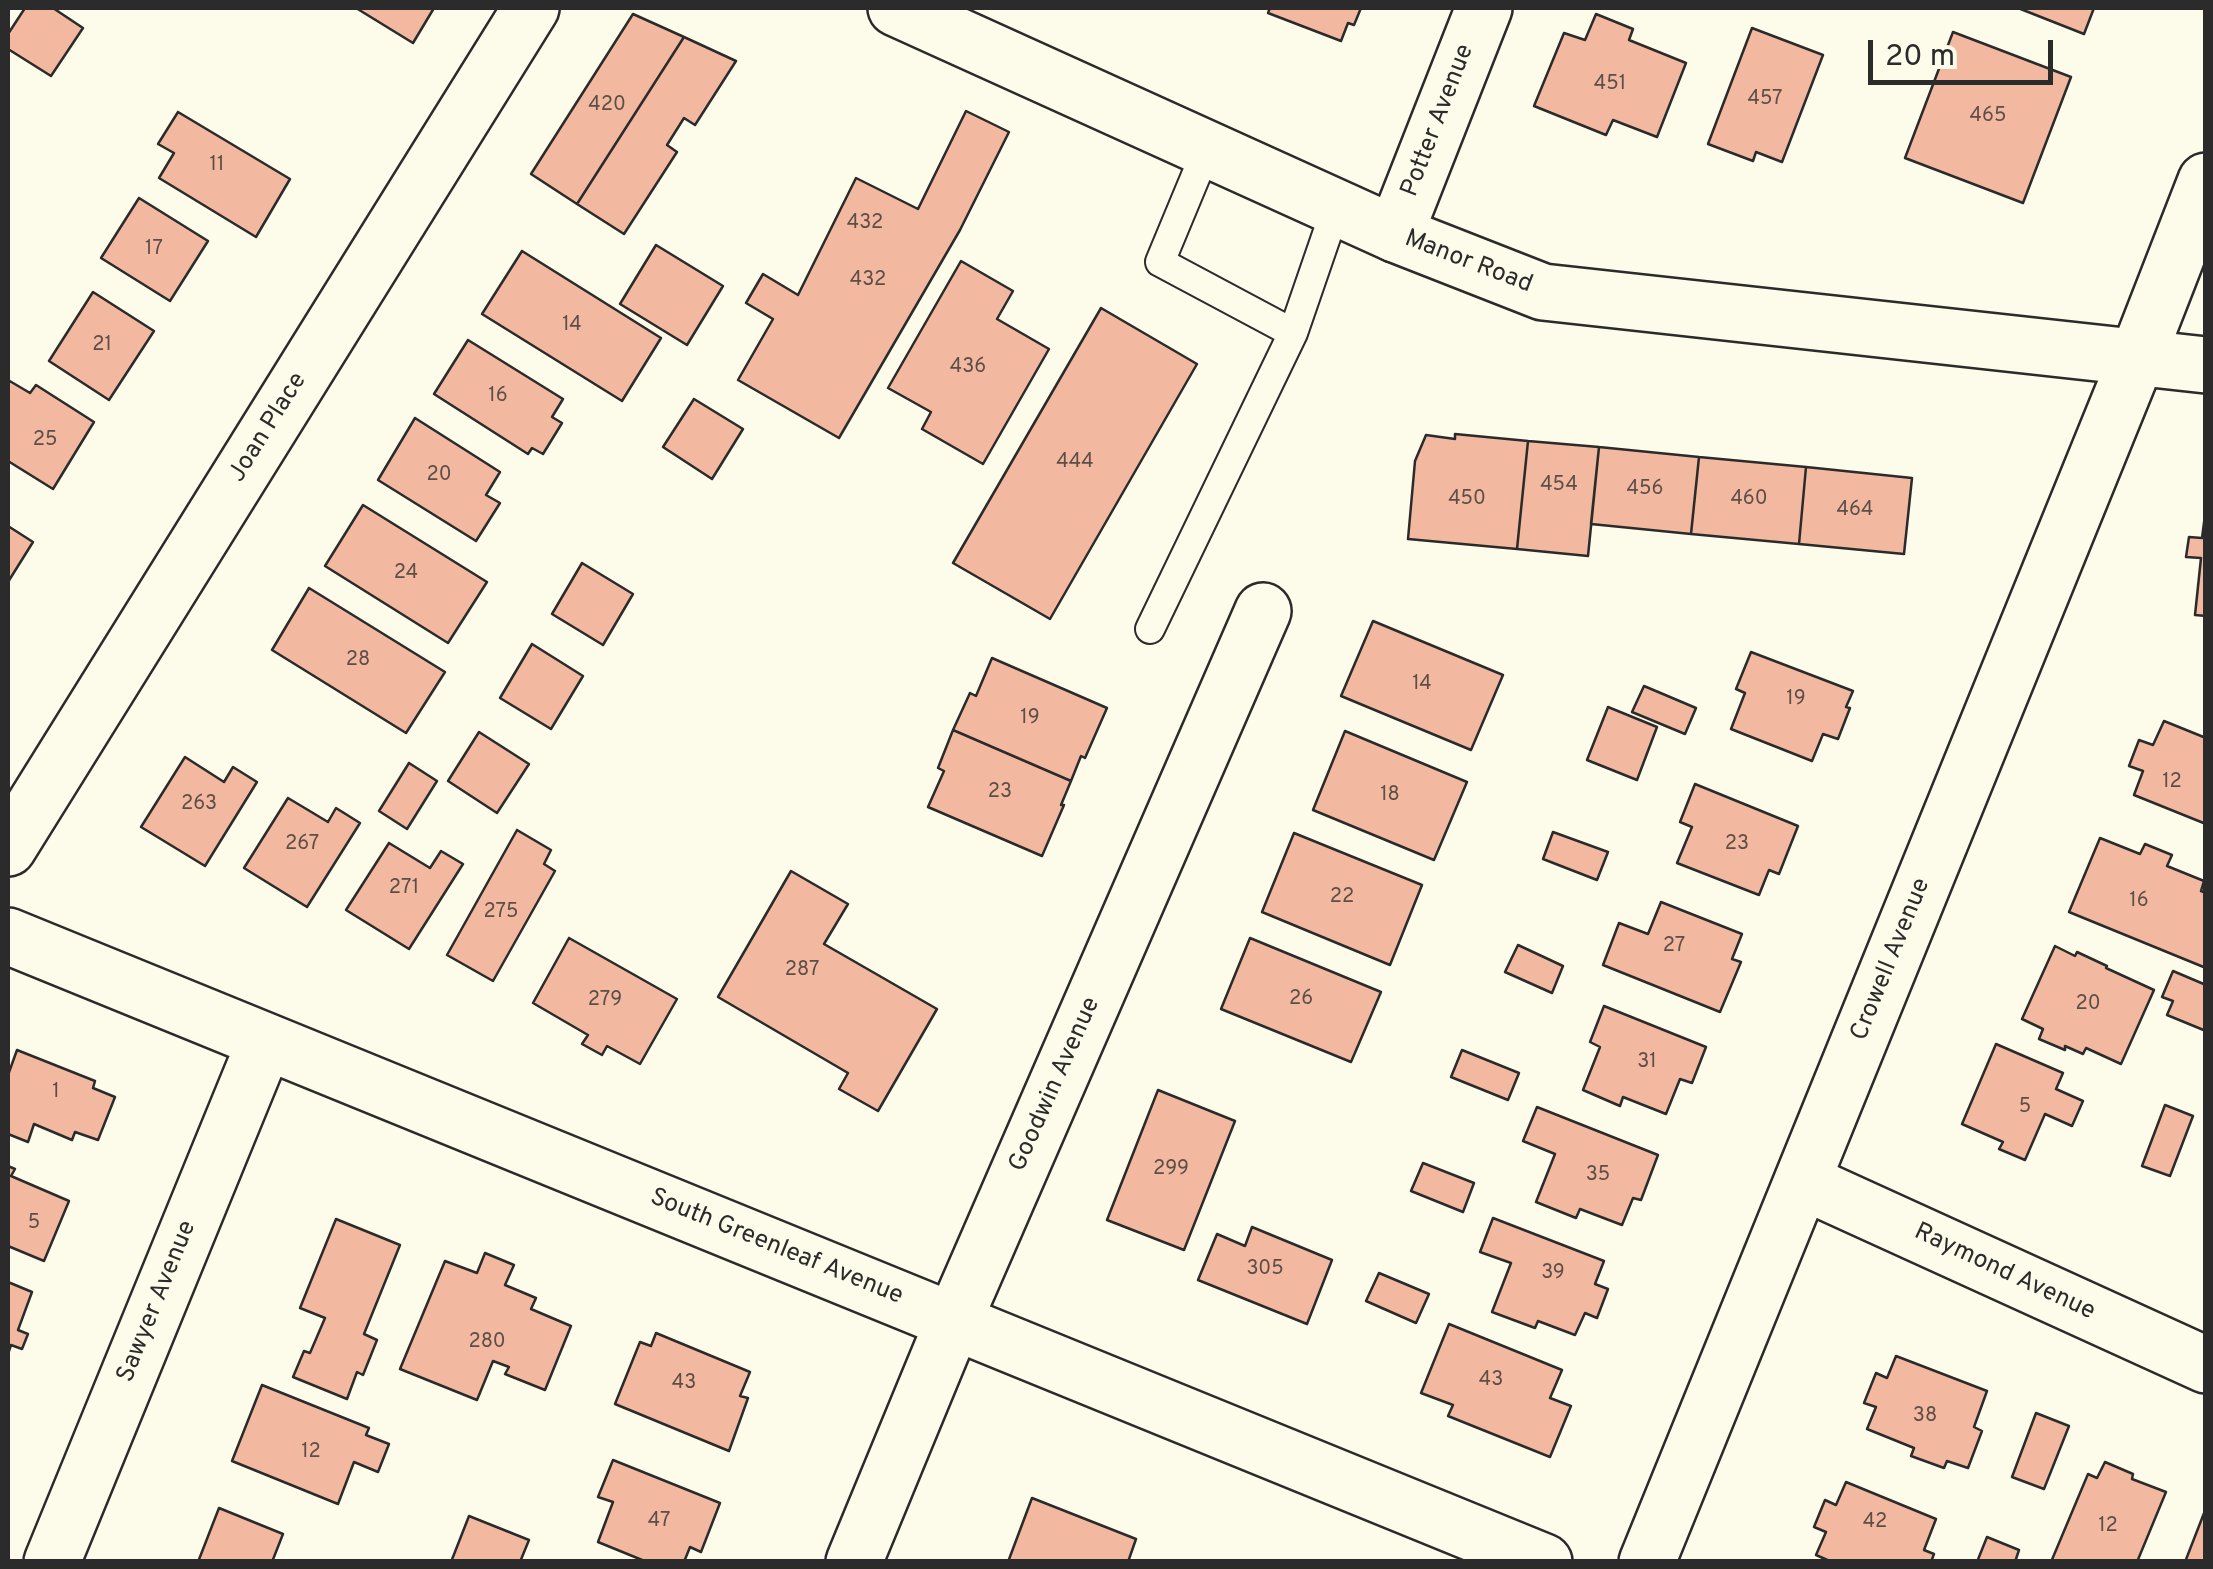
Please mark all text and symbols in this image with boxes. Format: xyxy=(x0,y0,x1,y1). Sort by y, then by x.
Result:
scale bar xyxy=(1873,20,2058,82)
text: 20 m xyxy=(1885,39,1955,76)
street label: Potter Avenue xyxy=(1396,41,1482,201)
house number: 451 xyxy=(1594,73,1626,97)
house number: 457 xyxy=(1747,88,1783,112)
house number: 420 xyxy=(588,94,626,118)
house number: 465 xyxy=(1970,105,2006,129)
house number: 11 xyxy=(210,154,224,178)
house number: 432 xyxy=(847,212,883,236)
street label: Manor Road xyxy=(1400,225,1536,301)
house number: 17 xyxy=(145,238,163,262)
house number: 432 xyxy=(850,269,886,293)
house number: 14 xyxy=(562,314,582,338)
house number: 21 xyxy=(92,334,112,358)
house number: 436 xyxy=(950,356,986,380)
street label: Joan Place xyxy=(224,368,314,488)
house number: 16 xyxy=(488,385,508,409)
house number: 25 xyxy=(33,429,57,453)
house number: 444 xyxy=(1056,451,1094,475)
house number: 20 xyxy=(426,464,452,488)
house number: 454 xyxy=(1540,474,1578,498)
house number: 456 xyxy=(1627,478,1663,502)
house number: 450 xyxy=(1448,488,1486,512)
house number: 460 xyxy=(1730,488,1768,512)
house number: 464 xyxy=(1837,499,1873,523)
house number: 24 xyxy=(394,562,418,586)
house number: 28 xyxy=(346,649,370,673)
house number: 14 xyxy=(1412,673,1432,697)
house number: 19 xyxy=(1786,688,1806,712)
house number: 19 xyxy=(1020,707,1040,731)
house number: 12 xyxy=(2162,771,2182,795)
house number: 23 xyxy=(988,781,1012,805)
house number: 18 xyxy=(1380,784,1400,808)
house number: 263 xyxy=(181,793,217,817)
house number: 267 xyxy=(285,833,319,857)
house number: 23 xyxy=(1725,833,1749,857)
street label: Crowell Avenue xyxy=(1846,874,1938,1046)
house number: 271 xyxy=(389,877,419,901)
house number: 22 xyxy=(1330,886,1354,910)
house number: 16 xyxy=(2129,890,2149,914)
house number: 275 xyxy=(484,901,518,925)
house number: 27 xyxy=(1663,935,1685,959)
house number: 287 xyxy=(785,959,819,983)
house number: 26 xyxy=(1289,988,1313,1012)
house number: 279 xyxy=(588,989,622,1013)
street label: Goodwin Avenue xyxy=(1004,993,1108,1177)
house number: 20 xyxy=(2075,993,2101,1017)
house number: 31 xyxy=(1637,1051,1657,1075)
house number: 1 xyxy=(52,1081,60,1105)
house number: 5 xyxy=(2019,1096,2031,1120)
house number: 299 xyxy=(1153,1158,1189,1182)
house number: 35 xyxy=(1586,1164,1610,1188)
street label: South Greenleaf Avenue xyxy=(645,1183,907,1313)
house number: 5 xyxy=(28,1212,40,1236)
street label: Sawyer Avenue xyxy=(112,1217,204,1387)
street label: Raymond Avenue xyxy=(1909,1218,2099,1328)
house number: 305 xyxy=(1246,1258,1284,1282)
house number: 39 xyxy=(1541,1262,1565,1286)
house number: 280 xyxy=(468,1331,506,1355)
house number: 43 xyxy=(1479,1369,1503,1393)
house number: 43 xyxy=(672,1372,696,1396)
house number: 38 xyxy=(1913,1405,1937,1429)
house number: 12 xyxy=(301,1441,321,1465)
house number: 47 xyxy=(648,1510,670,1534)
house number: 42 xyxy=(1863,1511,1887,1535)
house number: 12 xyxy=(2098,1515,2118,1539)

